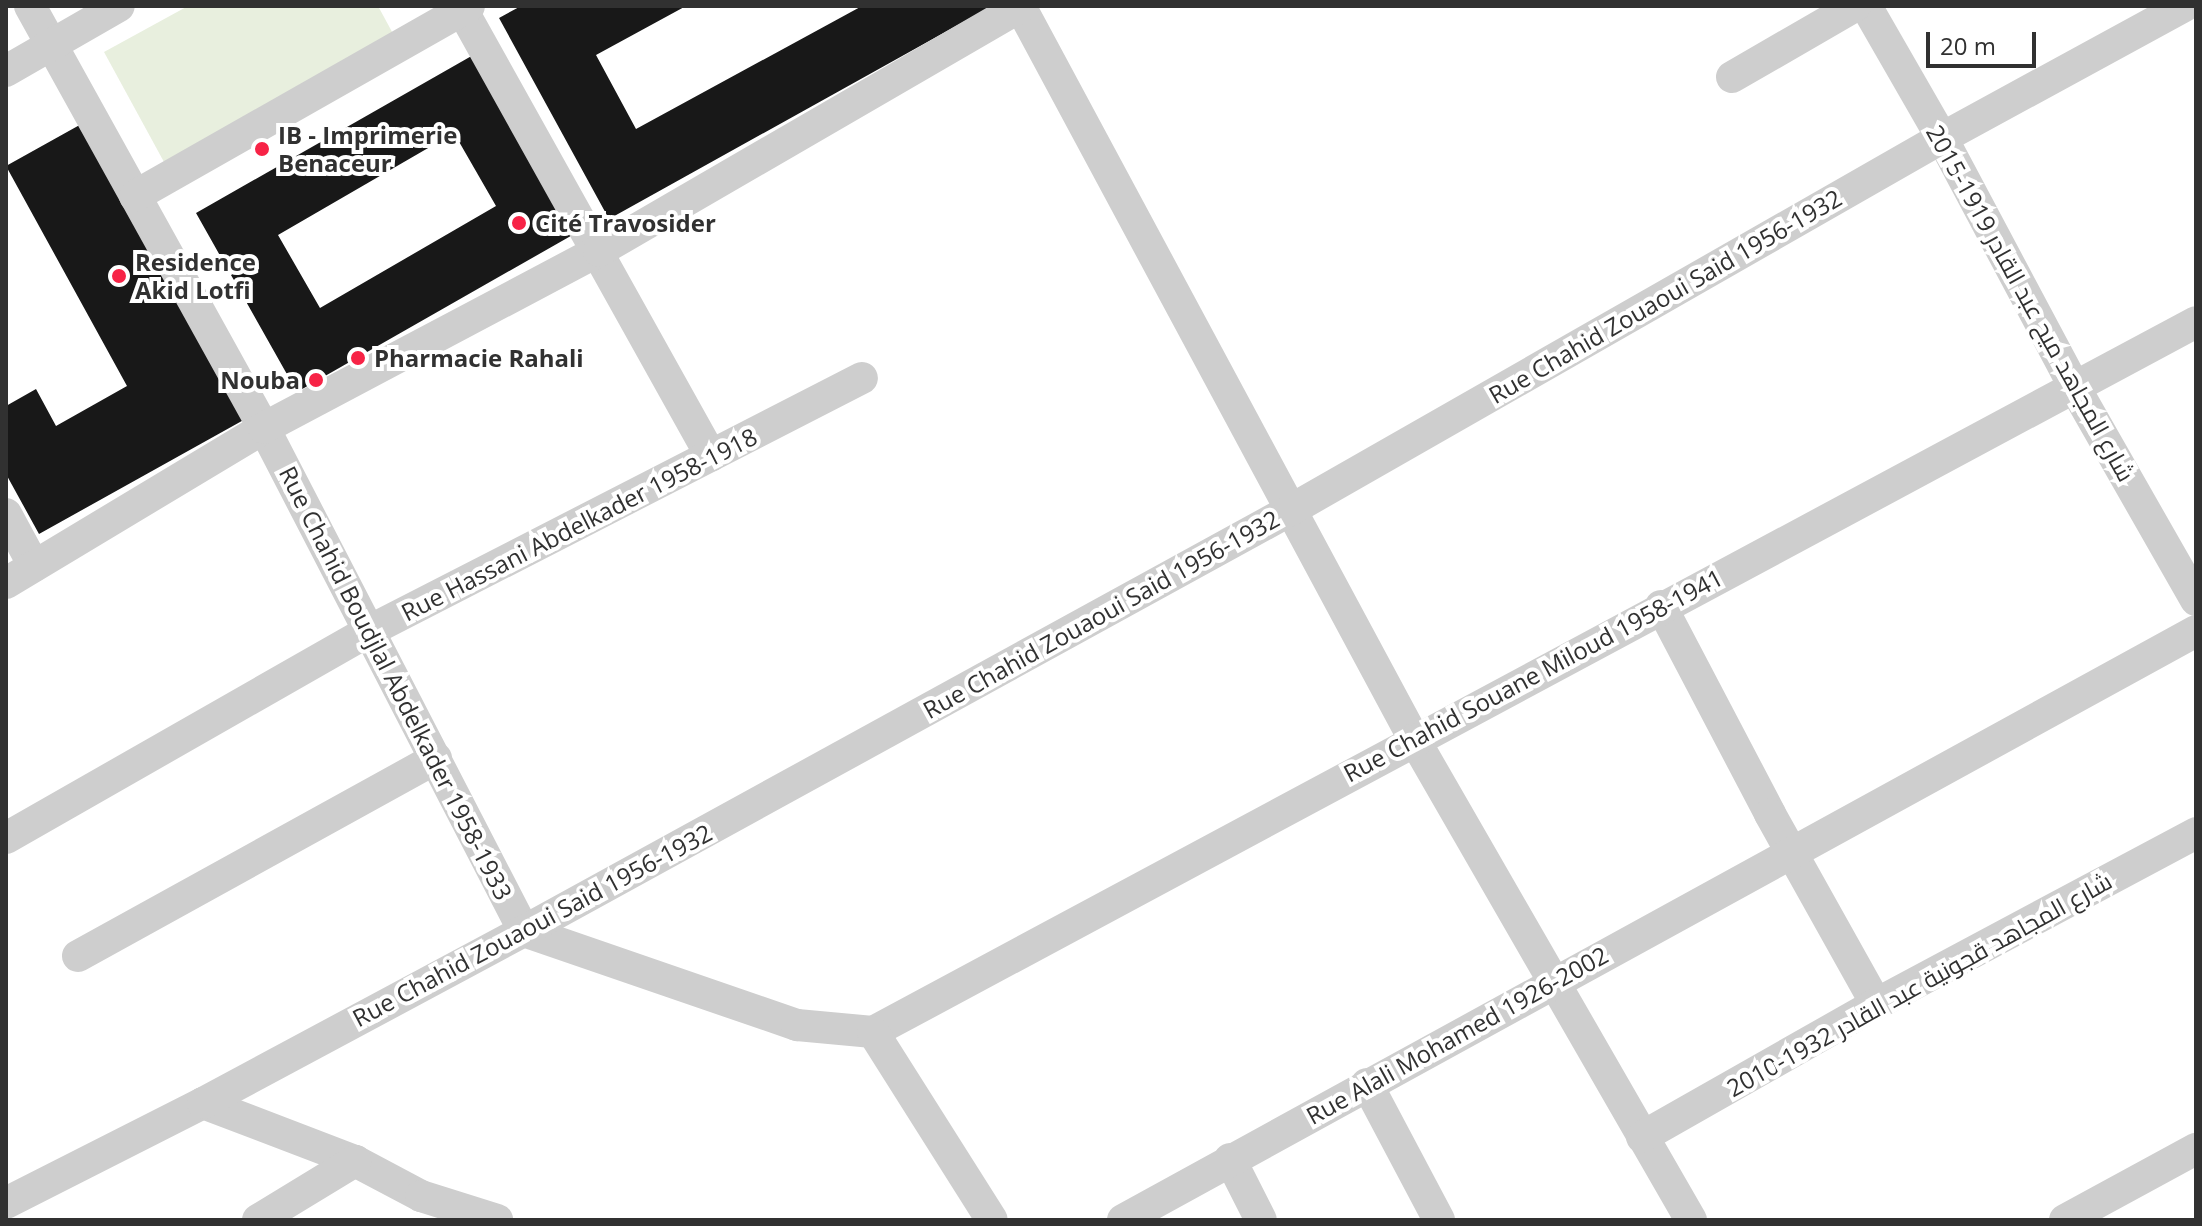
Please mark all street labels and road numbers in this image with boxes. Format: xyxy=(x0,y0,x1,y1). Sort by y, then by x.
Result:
street label: شارع المجاهد ميح عبد القادر 1919-2015 xyxy=(1921,120,2141,486)
street label: Rue Chahid Zouaoui Said 1956-1932 xyxy=(1483,183,1847,409)
street label: Rue Hassani Abdelkader 1958-1918 xyxy=(396,421,762,627)
street label: Rue Chahid Boudjlal Abdelkader 1958-1933 xyxy=(274,461,518,905)
street label: Rue Chahid Zouaoui Said 1956-1932 xyxy=(918,504,1284,724)
street label: Rue Chahid Souane Miloud 1958-1941 xyxy=(1338,562,1728,788)
street label: Rue Chahid Zouaoui Said 1956-1932 xyxy=(347,818,717,1032)
street label: شارع المجاهد قجونية عبد القادر 1932-2010 xyxy=(1722,866,2116,1102)
street label: Rue Alali Mohamed 1926-2002 xyxy=(1301,940,1613,1130)

